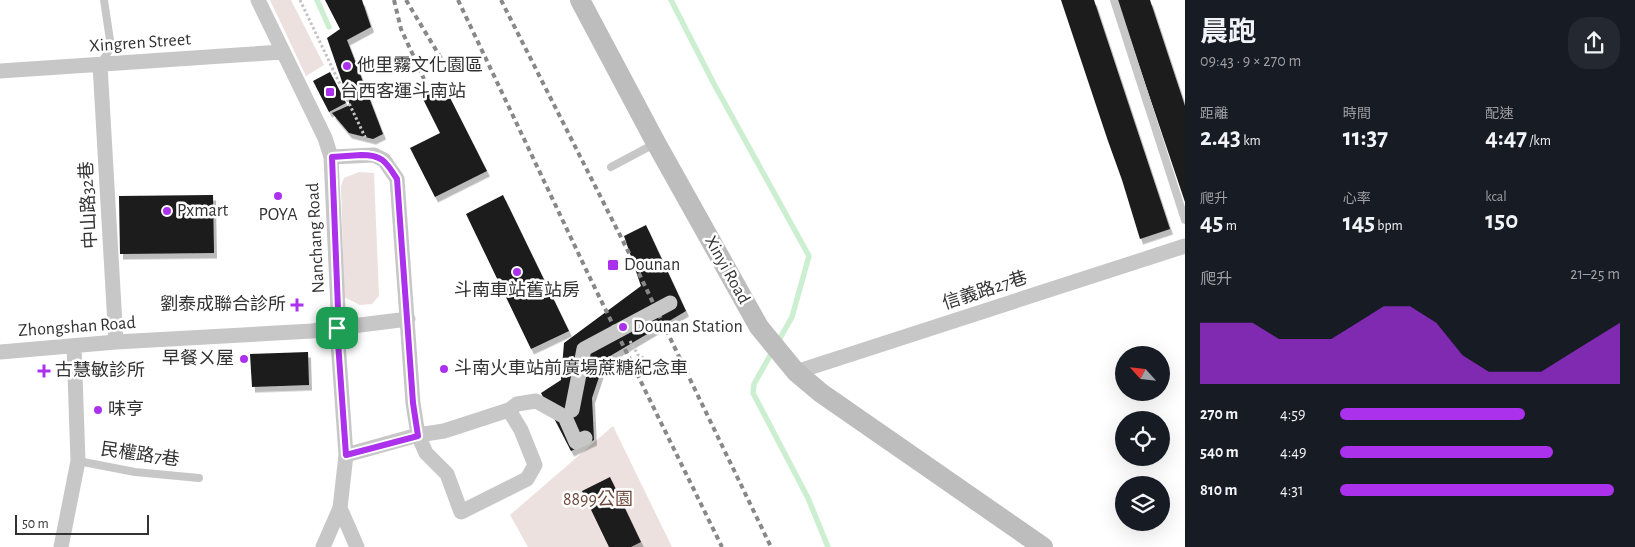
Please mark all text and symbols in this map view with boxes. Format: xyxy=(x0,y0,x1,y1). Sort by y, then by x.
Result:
button: share xyxy=(1568,17,1620,69)
text: 晨跑 xyxy=(1200,19,1256,47)
street label: Xingren Street xyxy=(89,30,192,56)
text: 09:43 · 9 × 270 m xyxy=(1200,53,1301,69)
place label: 他里霧文化園區 xyxy=(357,55,483,75)
marker: 他里霧文化園區 xyxy=(341,60,353,72)
place label: 台西客運斗南站 xyxy=(340,81,466,101)
marker: 台西客運斗南站 xyxy=(324,86,336,98)
text: 距離 xyxy=(1200,107,1228,121)
text: 時間 xyxy=(1343,107,1371,121)
text: 配速 xyxy=(1485,107,1513,121)
text: 2.43 xyxy=(1200,125,1241,150)
text: 11:37 xyxy=(1343,125,1388,150)
text: 4:47 xyxy=(1485,125,1527,150)
text: km xyxy=(1241,134,1261,148)
text: /km xyxy=(1527,134,1551,148)
street label: 中山路32巷 xyxy=(76,161,100,249)
street label: Nanchang Road xyxy=(304,182,328,294)
marker: POYA xyxy=(272,190,284,202)
text: kcal xyxy=(1485,190,1507,204)
text: 爬升 xyxy=(1200,192,1228,206)
text: 心率 xyxy=(1343,192,1371,206)
place label: Pxmart xyxy=(177,202,229,220)
marker: Pxmart xyxy=(161,205,173,217)
place label: POYA xyxy=(258,206,298,224)
text: 150 xyxy=(1485,208,1518,233)
text: 45 xyxy=(1200,210,1223,235)
text: 145 xyxy=(1343,210,1375,235)
text: m xyxy=(1223,219,1237,233)
text: bpm xyxy=(1375,219,1403,233)
street label: Xinyi Road xyxy=(701,233,753,307)
place label: Dounan xyxy=(624,256,680,274)
marker: Dounan xyxy=(606,258,620,272)
marker: 斗南車站舊站房 xyxy=(511,266,523,278)
text: 21–25 m xyxy=(1570,266,1620,282)
street label: 信義路27巷 xyxy=(940,267,1029,313)
text: 爬升 xyxy=(1200,271,1232,287)
place label: 斗南車站舊站房 xyxy=(454,280,580,300)
place label: 劉泰成聯合診所 xyxy=(160,294,286,314)
marker: 劉泰成聯合診所 xyxy=(290,298,304,312)
pin xyxy=(316,307,358,349)
street label: Zhongshan Road xyxy=(18,314,136,340)
icon: arrive xyxy=(323,314,351,342)
place label: Dounan Station xyxy=(633,318,743,336)
marker: Dounan Station xyxy=(617,321,629,333)
north arrow xyxy=(1115,346,1170,401)
map controls xyxy=(1115,346,1170,531)
place label: 早餐ㄨ屋 xyxy=(162,348,234,368)
marker: 早餐ㄨ屋 xyxy=(238,353,250,365)
place label: 斗南火車站前廣場蔗糖紀念車 xyxy=(454,358,688,378)
place label: 古慧敏診所 xyxy=(55,360,145,380)
marker: 斗南火車站前廣場蔗糖紀念車 xyxy=(438,363,450,375)
marker: 古慧敏診所 xyxy=(37,364,51,378)
place label: 味亨 xyxy=(108,399,144,419)
marker: 味亨 xyxy=(92,404,104,416)
text: 270 m xyxy=(1200,406,1238,422)
text: 4:59 xyxy=(1280,406,1306,422)
button: locate xyxy=(1115,411,1170,466)
street label: 民權路7巷 xyxy=(99,439,181,469)
text: 540 m xyxy=(1200,444,1239,460)
text: 4:49 xyxy=(1280,444,1307,460)
button: layers xyxy=(1115,476,1170,531)
text: 810 m xyxy=(1200,482,1237,498)
text: 4:31 xyxy=(1280,482,1303,498)
park label: 8899公園 xyxy=(563,490,633,509)
scale bar xyxy=(15,512,149,535)
text: 50 m xyxy=(22,517,49,531)

